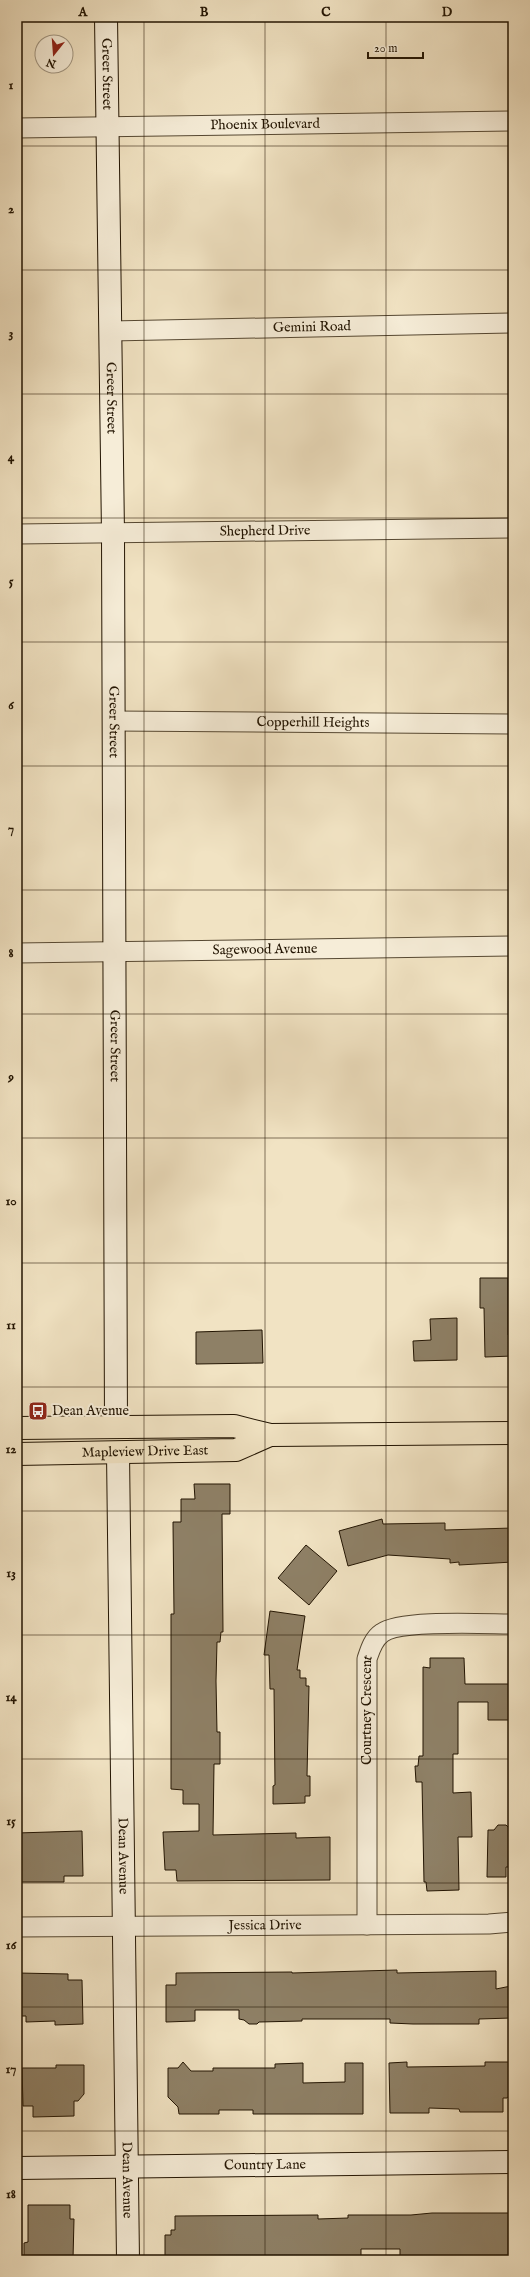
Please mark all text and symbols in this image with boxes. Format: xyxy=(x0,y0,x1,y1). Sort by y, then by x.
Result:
text: A xyxy=(78,4,89,21)
text: B xyxy=(200,4,209,21)
text: C xyxy=(321,4,331,21)
text: D xyxy=(442,4,453,21)
north arrow xyxy=(34,34,74,74)
scale bar xyxy=(368,34,423,60)
street label: Greer Street xyxy=(97,38,116,110)
text: 20 m xyxy=(374,41,397,56)
text: N xyxy=(44,54,59,71)
text: 1 xyxy=(9,77,14,94)
street label: Phoenix Boulevard xyxy=(210,115,320,134)
text: 2 xyxy=(8,201,14,218)
street label: Gemini Road xyxy=(273,317,352,337)
text: 3 xyxy=(9,325,14,342)
street label: Greer Street xyxy=(102,362,121,434)
text: 4 xyxy=(8,449,15,466)
street label: Shepherd Drive xyxy=(220,521,311,541)
text: 5 xyxy=(9,573,14,590)
street label: Greer Street xyxy=(105,686,123,758)
text: 6 xyxy=(8,697,14,714)
street label: Copperhill Heights xyxy=(256,713,370,732)
text: 7 xyxy=(8,821,14,838)
street label: Sagewood Avenue xyxy=(212,940,318,959)
text: 8 xyxy=(8,945,14,962)
street label: Greer Street xyxy=(106,1010,124,1082)
text: 9 xyxy=(7,1069,14,1086)
text: 10 xyxy=(5,1193,17,1210)
text: 11 xyxy=(6,1317,16,1334)
bus stop icon: Dean Avenue xyxy=(27,1400,49,1422)
place label: Dean Avenue xyxy=(52,1402,130,1420)
text: 12 xyxy=(6,1441,16,1458)
street label: Mapleview Drive East xyxy=(81,1442,209,1462)
text: 13 xyxy=(6,1565,16,1582)
street label: Courtney Crescent xyxy=(358,1652,377,1765)
text: 14 xyxy=(5,1689,17,1706)
text: 15 xyxy=(6,1813,16,1830)
street label: Dean Avenue xyxy=(114,1817,132,1895)
street label: Jessica Drive xyxy=(226,1916,302,1935)
text: 16 xyxy=(6,1937,17,1954)
text: 17 xyxy=(6,2061,16,2078)
street label: Dean Avenue xyxy=(118,2141,136,2219)
street label: Country Lane xyxy=(224,2155,307,2174)
text: 18 xyxy=(6,2186,16,2203)

